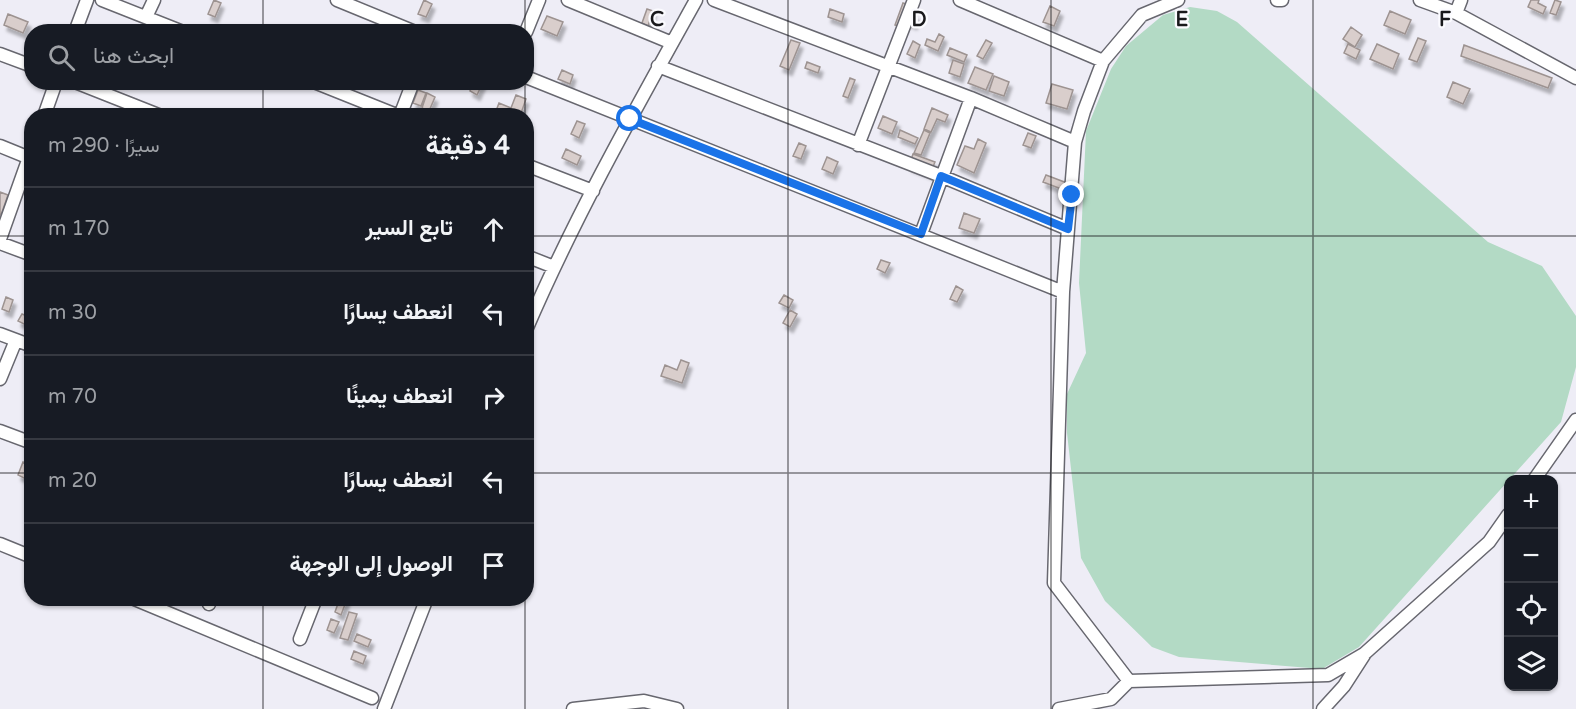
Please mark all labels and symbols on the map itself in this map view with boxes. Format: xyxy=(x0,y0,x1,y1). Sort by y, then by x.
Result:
text: C xyxy=(650,8,664,32)
text: D xyxy=(911,8,927,32)
text: E xyxy=(1176,8,1189,32)
text: F xyxy=(1439,8,1451,32)
route start xyxy=(616,105,642,131)
route end xyxy=(1058,181,1084,207)

